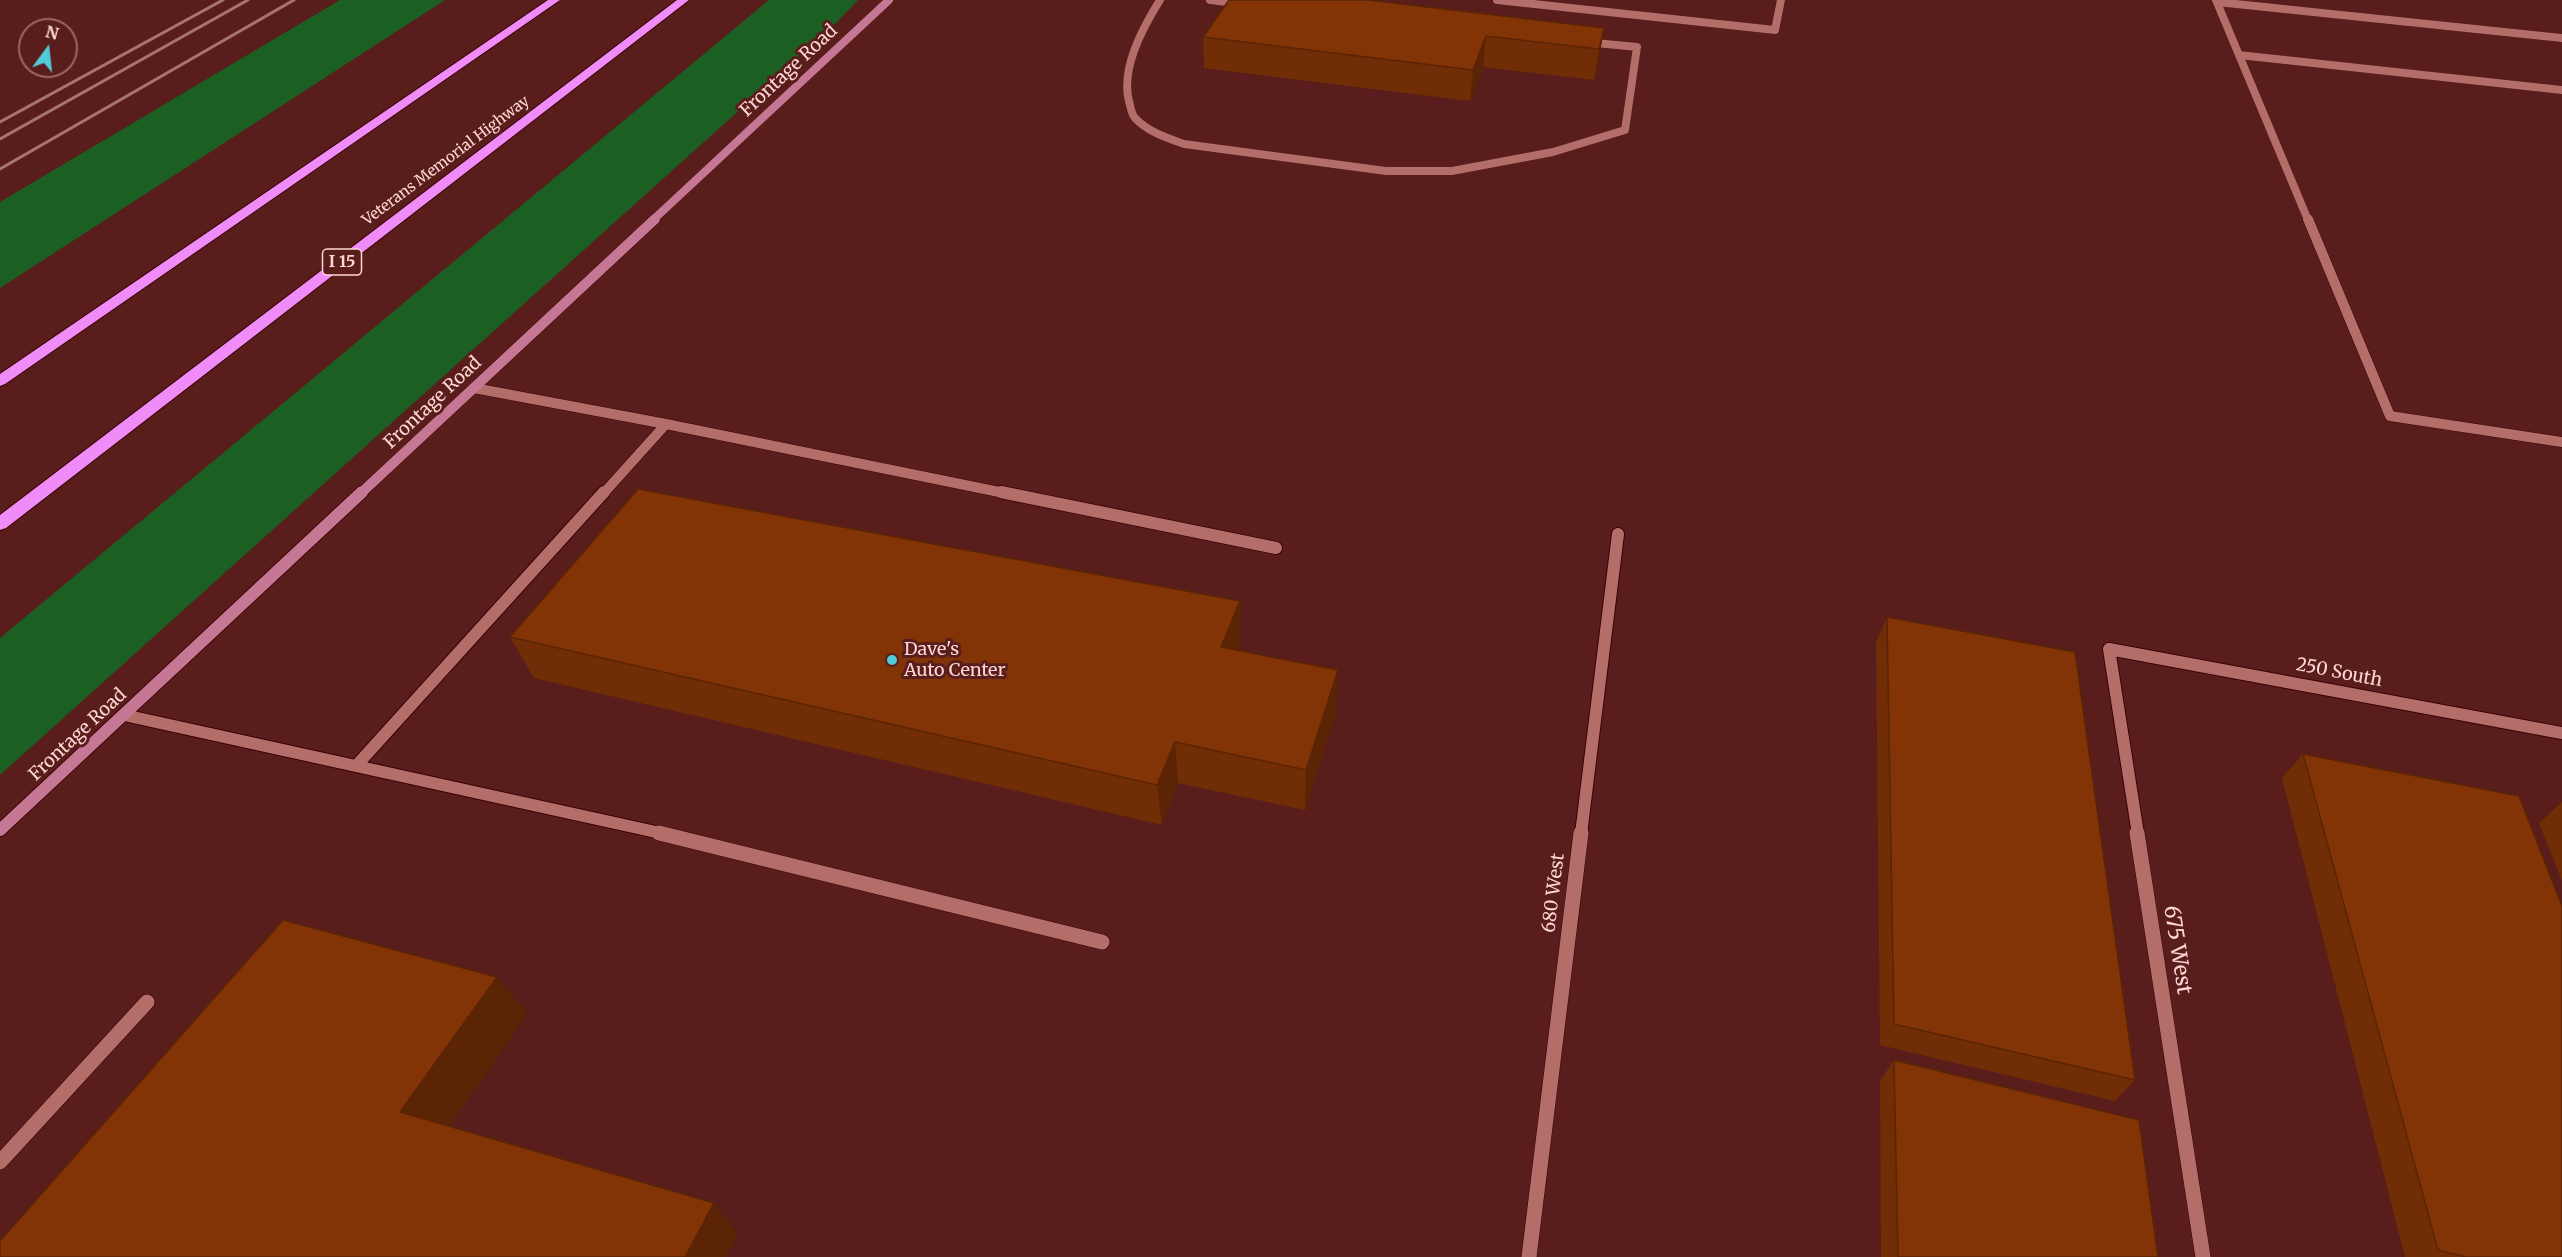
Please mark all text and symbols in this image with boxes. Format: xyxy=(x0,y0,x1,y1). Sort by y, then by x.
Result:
north arrow xyxy=(18,18,78,78)
street label: Frontage Road xyxy=(736,20,842,122)
text: N xyxy=(43,21,61,44)
street label: Veterans Memorial Highway xyxy=(359,92,533,230)
road number: I 15 xyxy=(322,249,362,275)
street label: Frontage Road xyxy=(380,352,486,454)
place label: Dave's Auto Center xyxy=(904,639,1006,682)
marker: Dave's Auto Center xyxy=(885,653,899,667)
street label: 250 South xyxy=(2294,654,2384,692)
street label: Frontage Road xyxy=(25,684,131,786)
street label: 680 West xyxy=(1538,852,1570,934)
street label: 675 West xyxy=(2158,904,2196,996)

